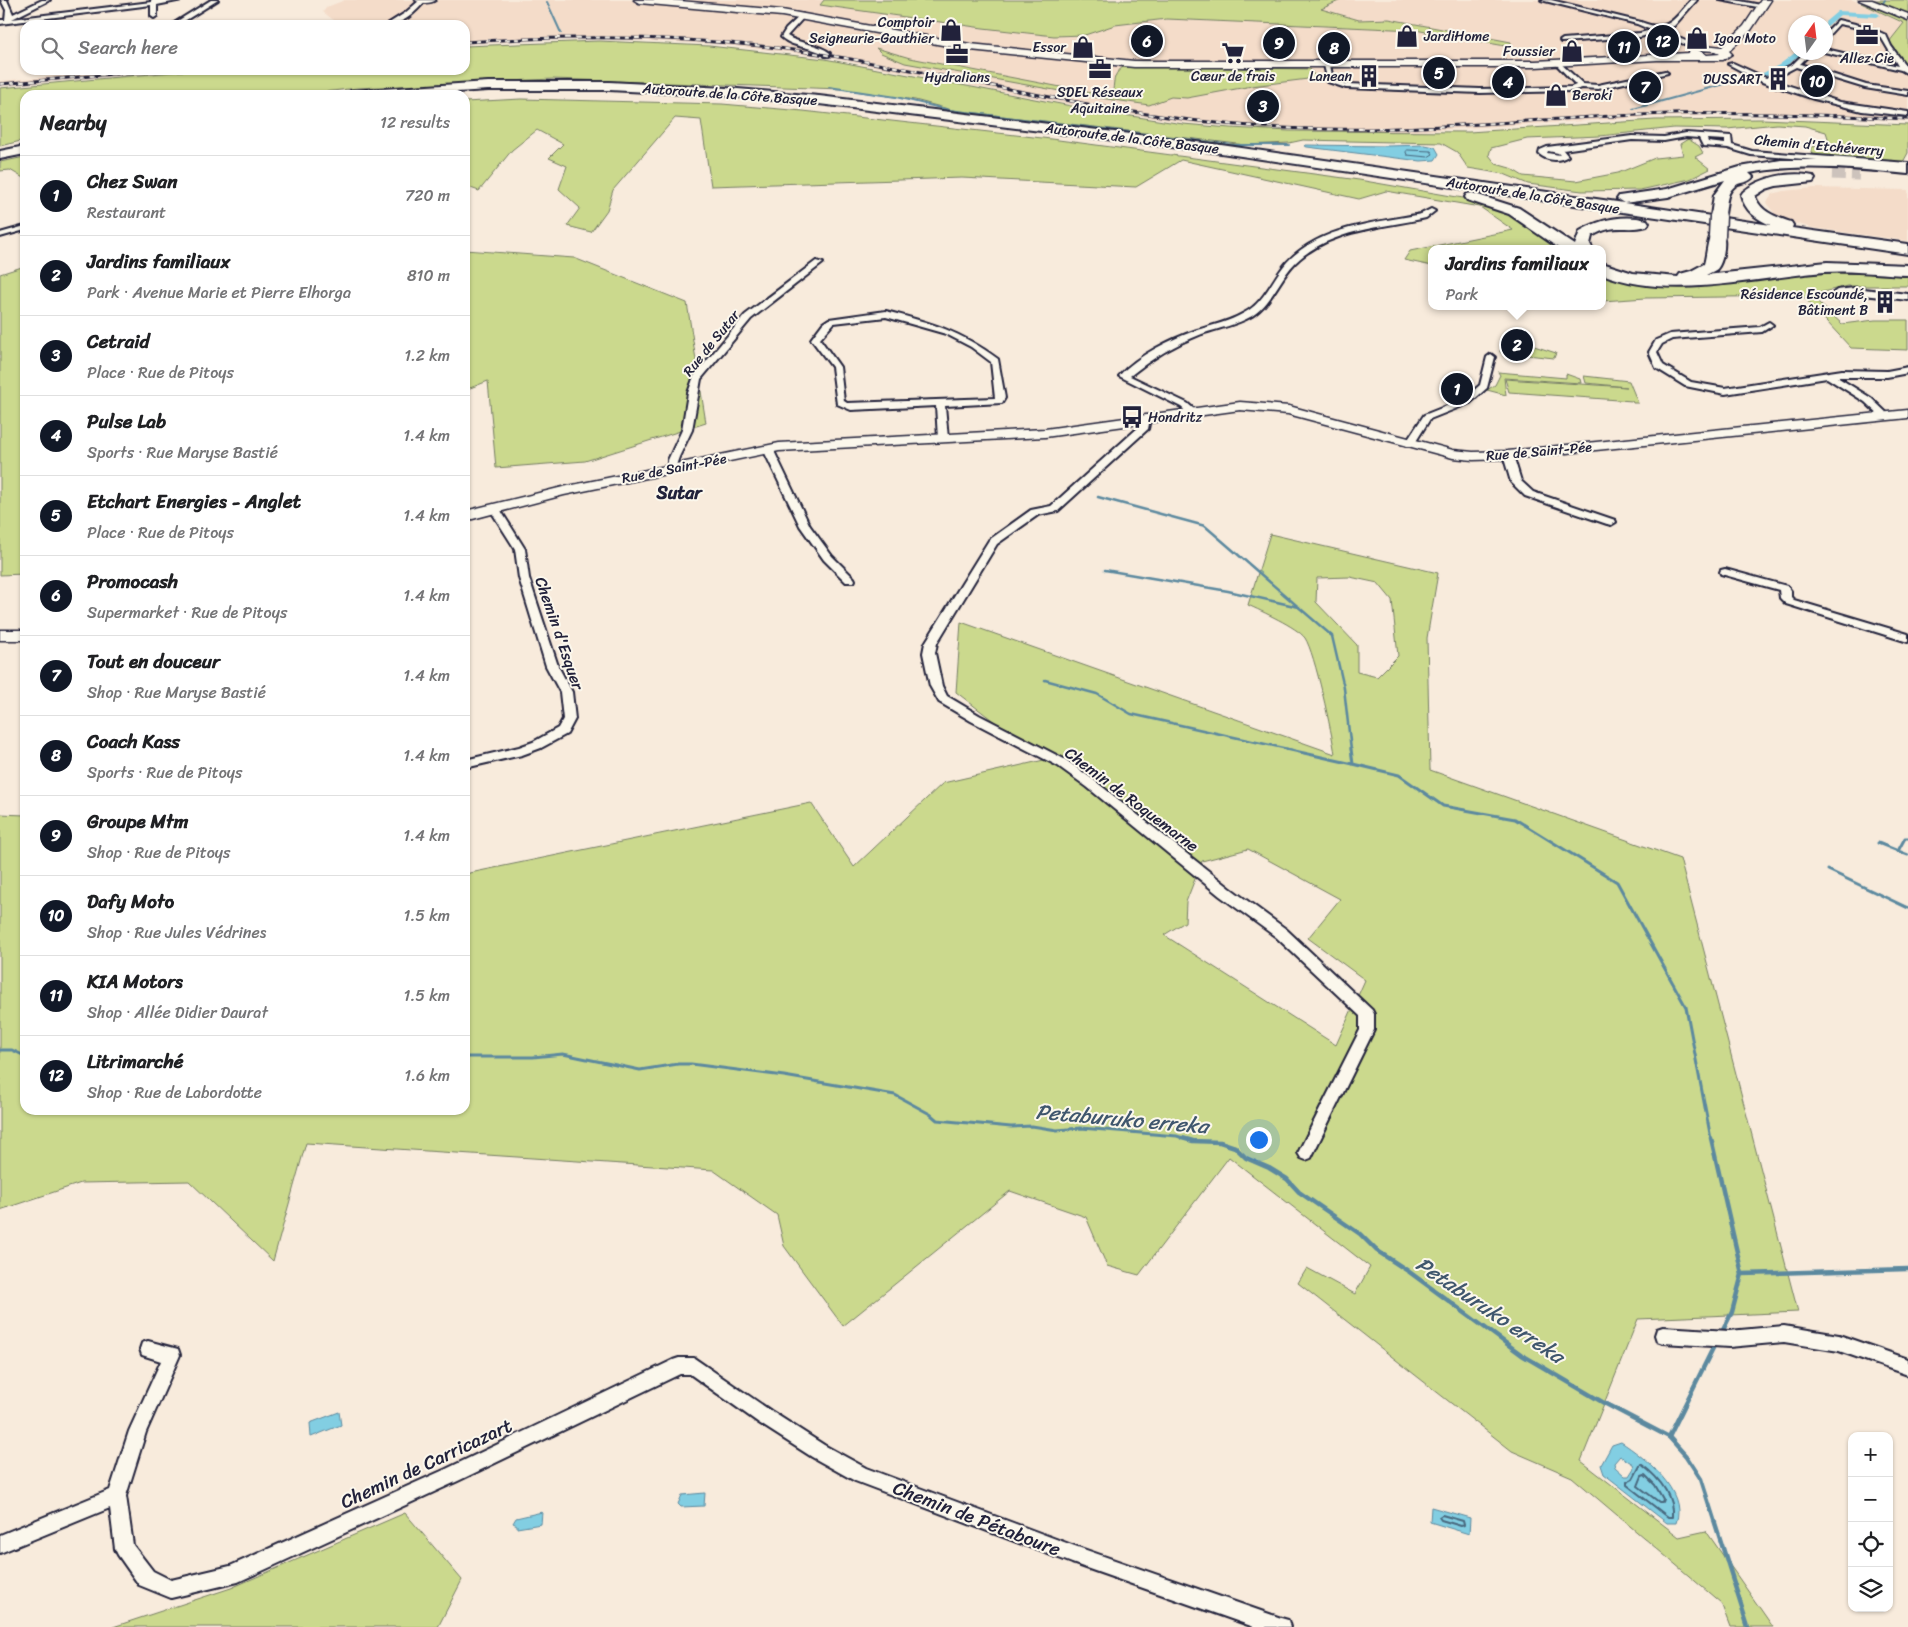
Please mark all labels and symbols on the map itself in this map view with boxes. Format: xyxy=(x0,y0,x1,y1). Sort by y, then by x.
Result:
place label: Comptoir Seigneurie-Gauthier xyxy=(809,10,935,51)
north arrow xyxy=(1788,15,1833,60)
shop icon: Comptoir Seigneurie-Gauthier xyxy=(938,17,964,43)
pin: 6 xyxy=(1131,22,1163,60)
pin: 12 xyxy=(1647,22,1679,60)
office icon: Allez Cie xyxy=(1854,22,1880,48)
shop icon: JardiHome xyxy=(1394,23,1420,49)
pin: 9 xyxy=(1263,24,1295,62)
place label: JardiHome xyxy=(1423,24,1489,49)
shop icon: Igoa Moto xyxy=(1684,25,1710,51)
place label: Igoa Moto xyxy=(1713,26,1776,51)
pin: 11 xyxy=(1608,28,1640,66)
pin: 8 xyxy=(1318,29,1350,67)
shop icon: Essor xyxy=(1070,34,1096,60)
place label: Essor xyxy=(1032,35,1067,60)
shop icon: Foussier xyxy=(1559,38,1585,64)
place label: Foussier xyxy=(1503,39,1556,64)
supermarket icon: Cœur de frais xyxy=(1220,40,1246,66)
office icon: Hydralians xyxy=(944,41,970,67)
place label: Allez Cie xyxy=(1839,46,1894,71)
pin: 5 xyxy=(1423,54,1455,92)
office icon: SDEL Réseaux Aquitaine xyxy=(1087,56,1113,82)
pin: 10 xyxy=(1801,62,1833,100)
building icon: Lanean xyxy=(1356,63,1382,89)
pin: 4 xyxy=(1492,63,1524,101)
place label: Cœur de frais xyxy=(1191,64,1276,89)
place label: Lanean xyxy=(1309,64,1352,89)
place label: Hydralians xyxy=(924,65,990,90)
building icon: DUSSART xyxy=(1765,66,1791,92)
place label: DUSSART xyxy=(1703,67,1764,92)
pin: 7 xyxy=(1629,68,1661,106)
street label: Autoroute de la Côte Basque xyxy=(641,76,818,113)
place label: SDEL Réseaux Aquitaine xyxy=(1057,80,1144,121)
shop icon: Beroki xyxy=(1543,82,1569,108)
place label: Beroki xyxy=(1572,83,1613,108)
pin: 3 xyxy=(1247,87,1279,125)
street label: Autoroute de la Côte Basque xyxy=(1042,115,1220,162)
street label: Chemin d'Etchéverry xyxy=(1753,127,1885,164)
street label: Autoroute de la Côte Basque xyxy=(1443,169,1621,222)
place label: Résidence Escoundé, Bâtiment B xyxy=(1741,282,1868,323)
building icon: Résidence Escoundé, Bâtiment B xyxy=(1872,289,1898,315)
street label: Rue de Sutar xyxy=(677,303,747,382)
pin: 2 xyxy=(1501,326,1533,364)
pin: 1 xyxy=(1441,370,1473,408)
bus stop icon: Hondritz xyxy=(1119,404,1145,430)
place label: Hondritz xyxy=(1148,405,1203,430)
street label: Rue de Saint-Pée xyxy=(1485,434,1593,469)
street label: Rue de Saint-Pée xyxy=(620,446,729,491)
district label: Sutar xyxy=(655,477,703,509)
street label: Chemin d'Esquer xyxy=(527,573,593,695)
street label: Chemin de Roquemarne xyxy=(1058,739,1205,860)
water label: Petaburuko erreka xyxy=(1034,1093,1212,1146)
your location xyxy=(1246,1127,1272,1153)
water label: Petaburuko erreka xyxy=(1408,1246,1574,1375)
street label: Chemin de Carricazart xyxy=(335,1409,518,1518)
street label: Chemin de Pétaboure xyxy=(888,1471,1066,1566)

